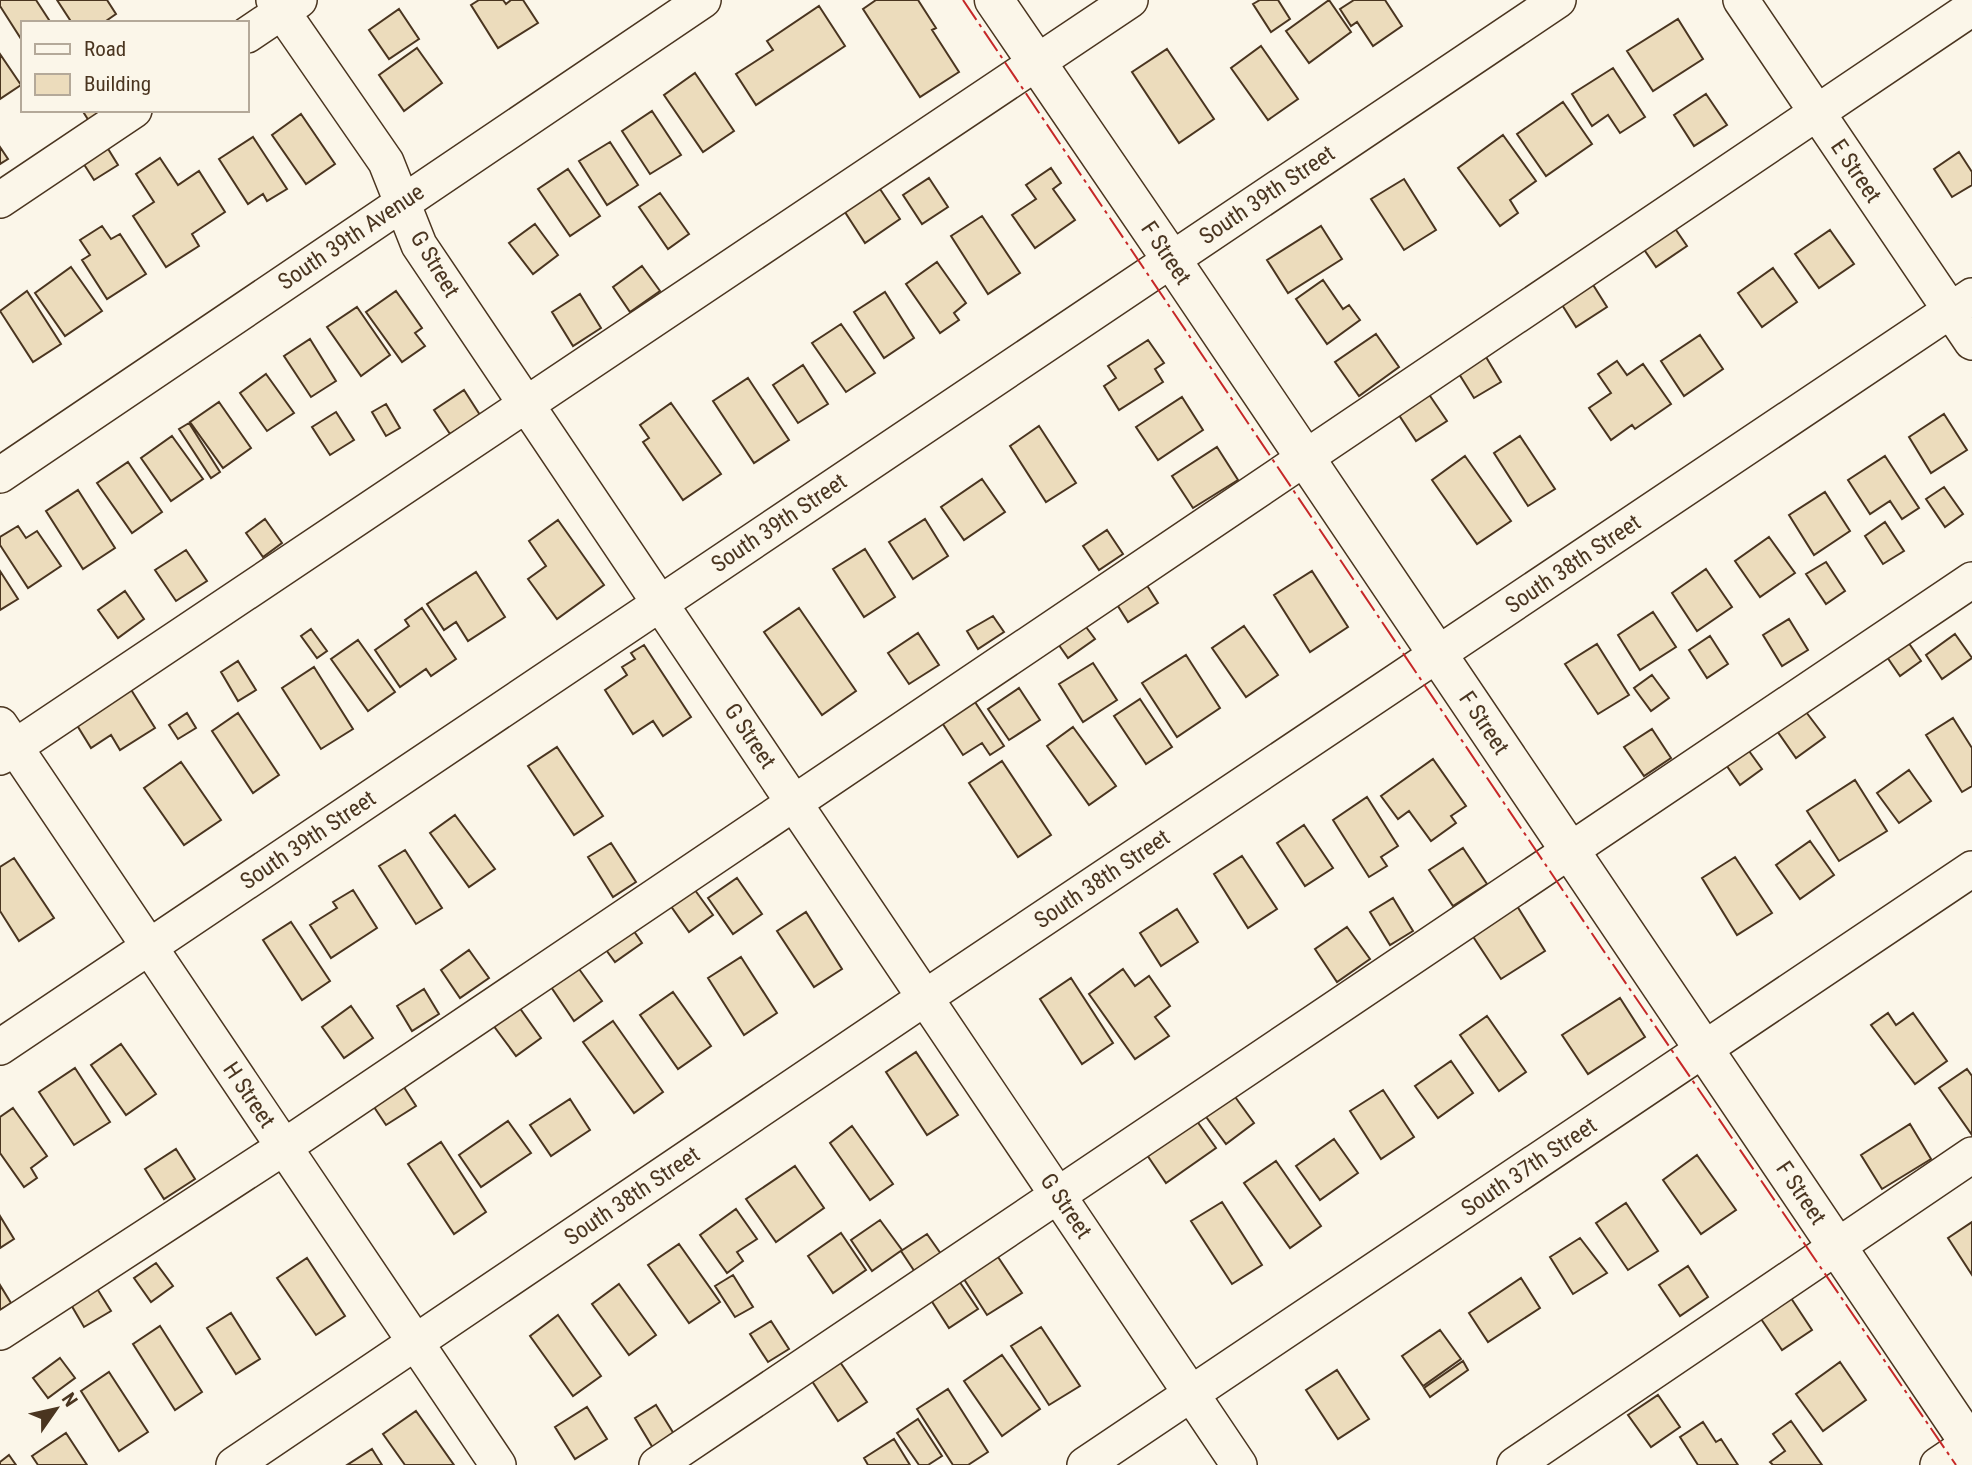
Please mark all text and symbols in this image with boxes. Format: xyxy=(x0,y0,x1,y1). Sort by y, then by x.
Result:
legend xyxy=(21,21,248,112)
text: Road xyxy=(84,37,126,61)
text: Building xyxy=(84,72,151,96)
street label: E Street xyxy=(1825,134,1887,208)
street label: South 39th Street xyxy=(1194,140,1340,250)
street label: South 39th Avenue xyxy=(273,178,429,296)
street label: F Street xyxy=(1135,216,1197,290)
street label: G Street xyxy=(405,226,465,302)
street label: South 39th Street xyxy=(706,468,852,578)
street label: South 38th Street xyxy=(1500,509,1646,619)
street label: F Street xyxy=(1453,686,1515,760)
street label: G Street xyxy=(718,698,782,774)
street label: South 39th Street xyxy=(235,785,381,895)
street label: South 38th Street xyxy=(1029,824,1175,934)
street label: H Street xyxy=(217,1057,281,1133)
street label: South 37th Street xyxy=(1456,1112,1602,1222)
street label: South 38th Street xyxy=(559,1141,705,1251)
street label: F Street xyxy=(1770,1156,1832,1230)
street label: G Street xyxy=(1034,1168,1098,1244)
north arrow xyxy=(21,1374,91,1444)
text: N xyxy=(57,1389,82,1411)

